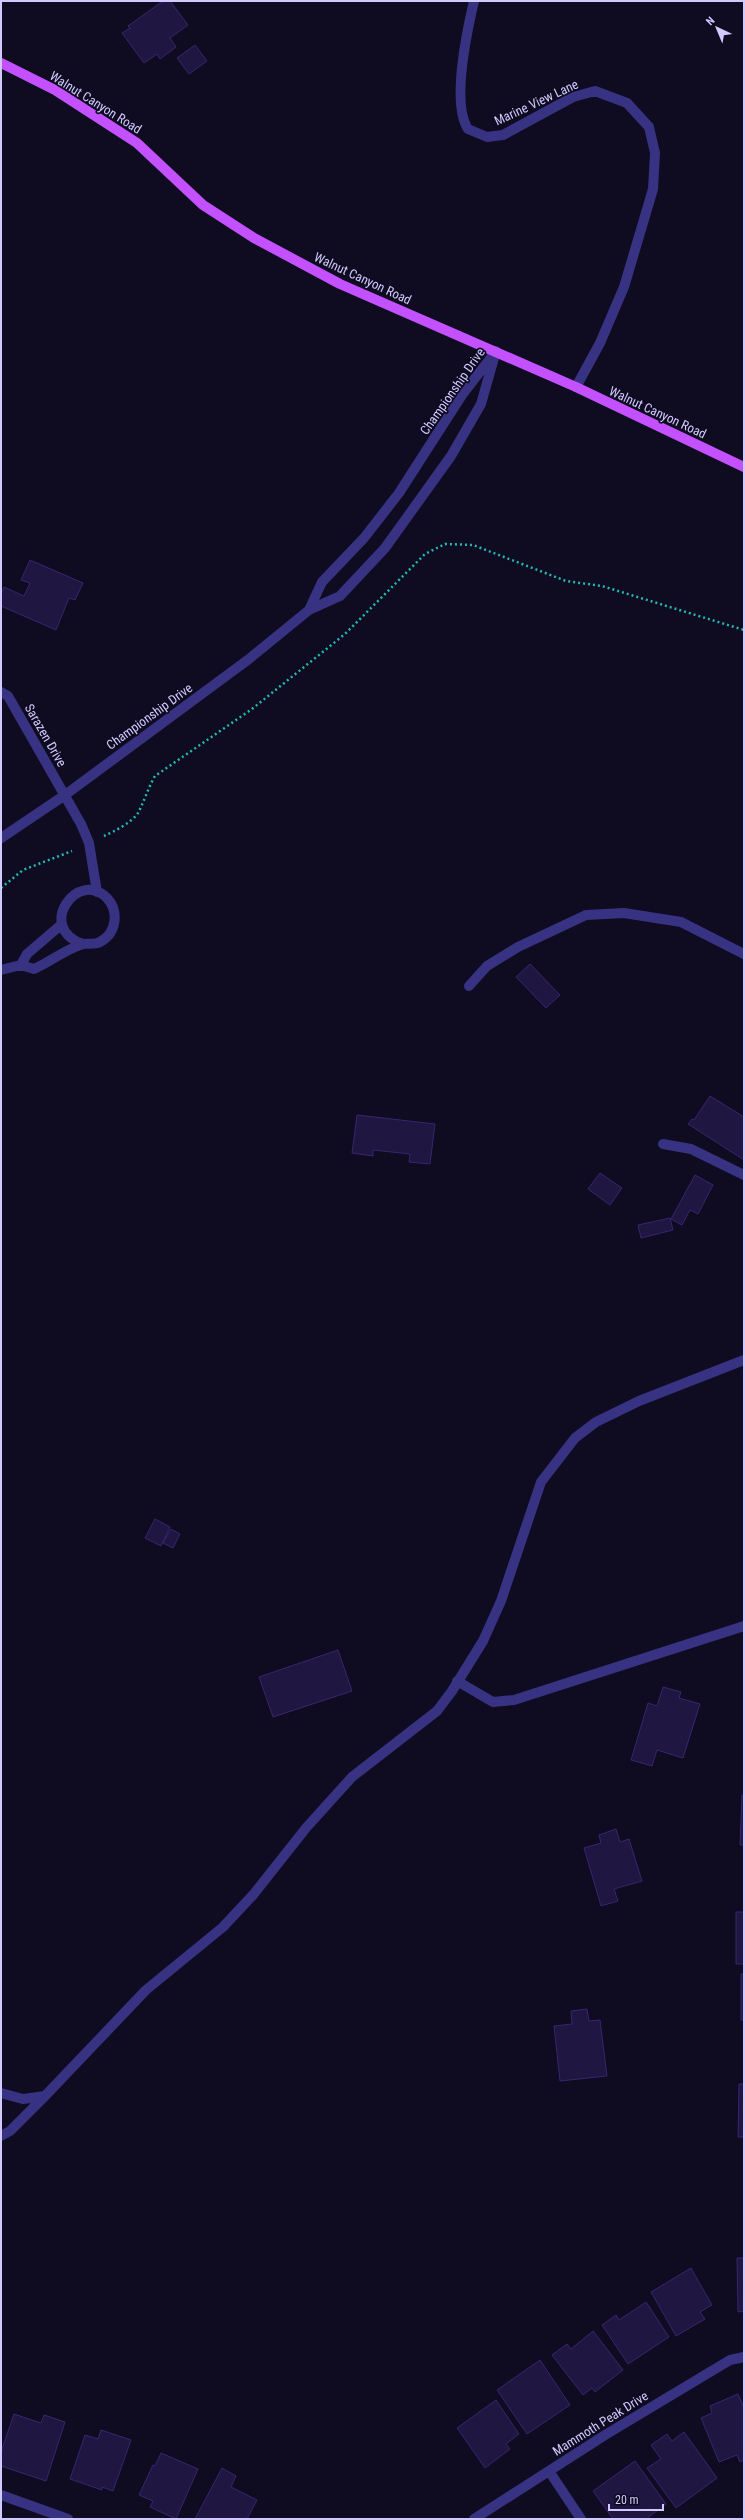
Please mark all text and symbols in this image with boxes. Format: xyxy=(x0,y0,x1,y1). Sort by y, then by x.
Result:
north arrow xyxy=(697,8,737,48)
text: N xyxy=(703,14,718,28)
street label: Walnut Canyon Road xyxy=(47,68,144,137)
street label: Marine View Lane xyxy=(492,76,581,128)
street label: Walnut Canyon Road xyxy=(312,249,414,308)
street label: Championship Drive xyxy=(417,345,488,438)
street label: Walnut Canyon Road xyxy=(607,383,709,442)
street label: Championship Drive xyxy=(103,680,195,753)
street label: Sarazen Drive xyxy=(22,701,70,769)
street label: Mammoth Peak Drive xyxy=(550,2388,651,2459)
scale bar xyxy=(609,2486,663,2512)
text: 20 m xyxy=(615,2493,639,2507)

